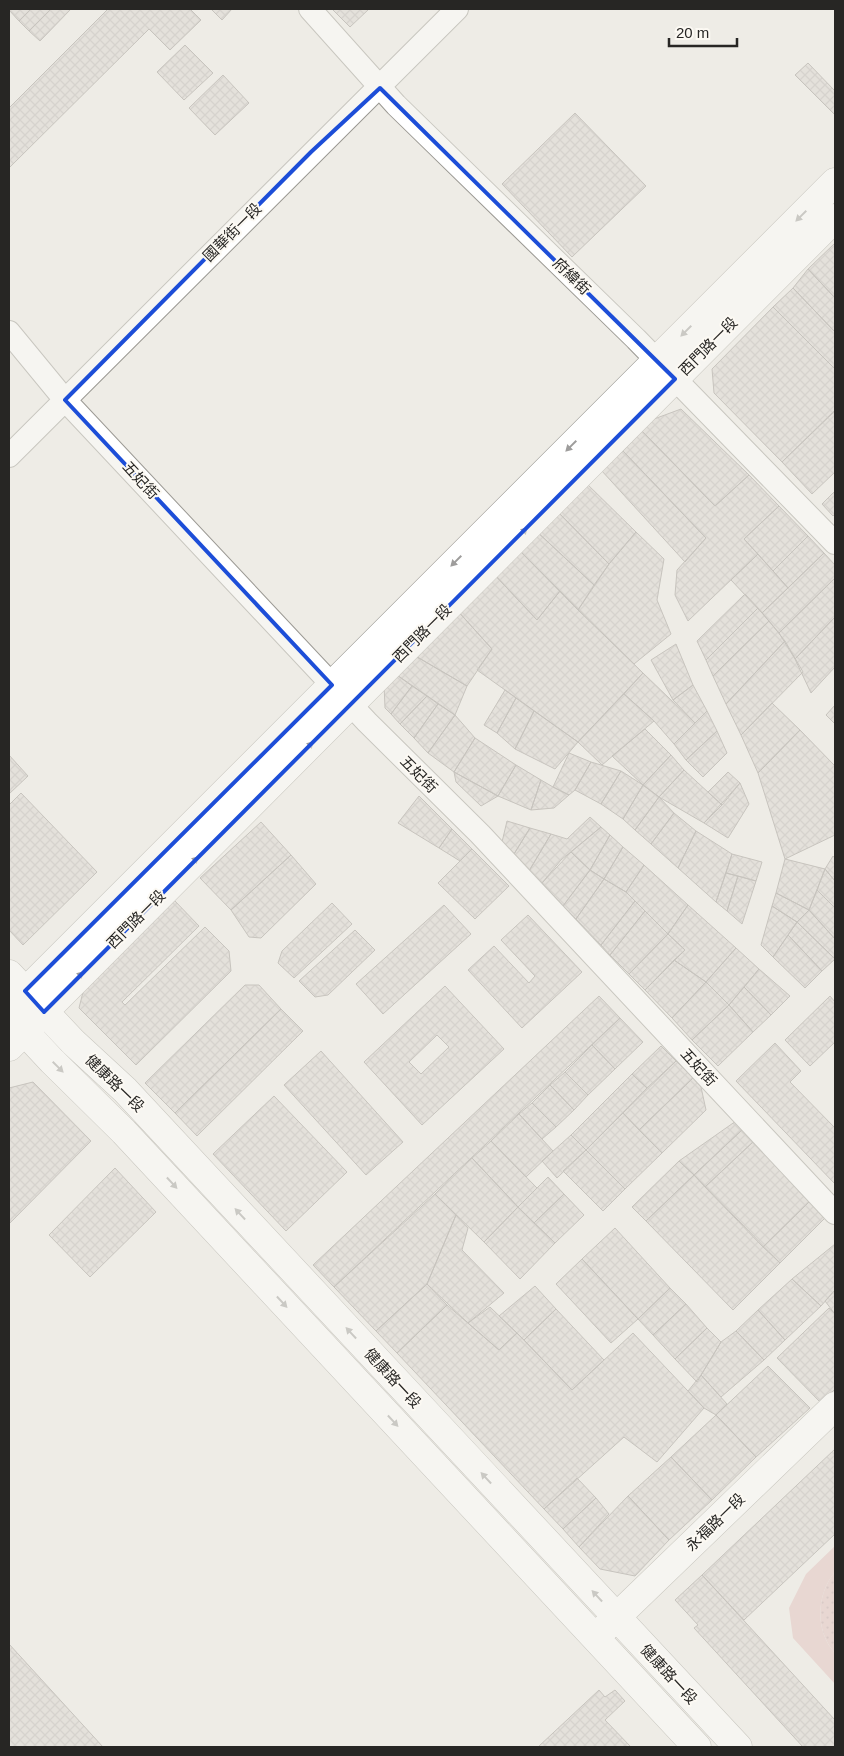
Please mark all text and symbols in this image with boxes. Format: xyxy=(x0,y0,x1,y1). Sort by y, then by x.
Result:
scale bar xyxy=(669,15,736,47)
text: 20 m xyxy=(676,24,709,41)
street label: 國華街一段 xyxy=(199,199,265,265)
one-way arrow xyxy=(795,210,807,222)
street label: 府緯街 xyxy=(550,254,594,298)
street label: 西門路一段 xyxy=(675,313,741,379)
one-way arrow xyxy=(680,325,692,337)
one-way arrow xyxy=(565,440,577,452)
street label: 五妃街 xyxy=(119,458,163,502)
one-way arrow xyxy=(515,527,527,539)
one-way arrow xyxy=(450,555,462,567)
street label: 西門路一段 xyxy=(389,600,455,666)
one-way arrow xyxy=(302,741,314,753)
street label: 五妃街 xyxy=(397,752,441,796)
one-way arrow xyxy=(187,856,199,868)
street label: 西門路一段 xyxy=(103,886,169,952)
one-way arrow xyxy=(72,971,84,983)
street label: 五妃街 xyxy=(677,1045,721,1089)
street label: 健康路一段 xyxy=(82,1051,148,1115)
one-way arrow xyxy=(52,1061,64,1073)
one-way arrow xyxy=(166,1177,177,1189)
one-way arrow xyxy=(234,1209,246,1221)
one-way arrow xyxy=(276,1295,288,1307)
one-way arrow xyxy=(345,1328,357,1340)
street label: 健康路一段 xyxy=(361,1345,425,1411)
one-way arrow xyxy=(387,1414,399,1426)
one-way arrow xyxy=(480,1472,492,1484)
street label: 永福路一段 xyxy=(682,1490,748,1554)
one-way arrow xyxy=(591,1591,603,1603)
street label: 健康路一段 xyxy=(637,1641,701,1707)

